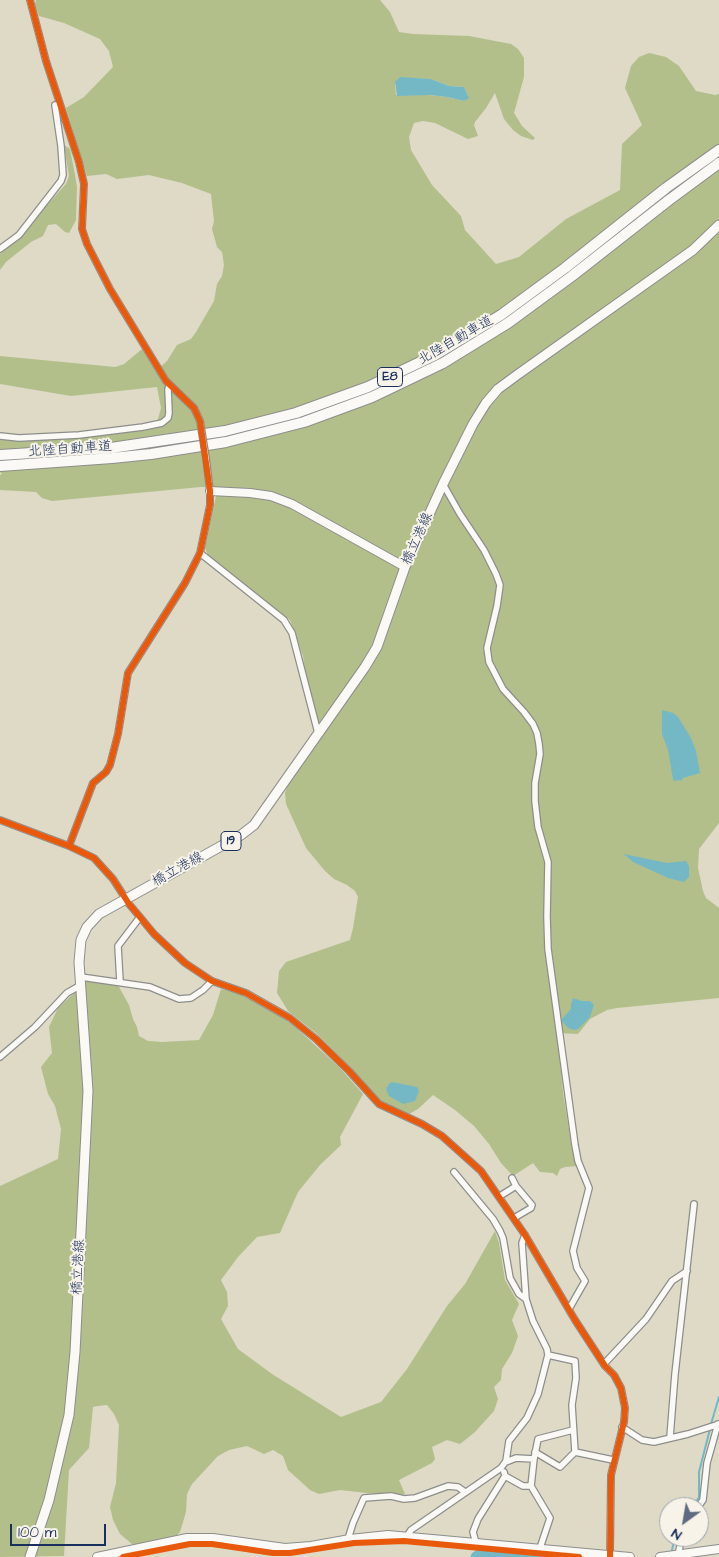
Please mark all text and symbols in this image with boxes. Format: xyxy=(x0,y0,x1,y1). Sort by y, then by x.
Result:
street label: 北陸自動車道 xyxy=(415,313,497,369)
road number: E8 xyxy=(378,368,402,387)
street label: 北陸自動車道 xyxy=(28,439,112,461)
street label: 橋立港線 xyxy=(399,510,437,568)
road number: 19 xyxy=(221,831,241,850)
street label: 橋立港線 xyxy=(149,849,207,891)
street label: 橋立港線 xyxy=(69,1239,89,1295)
north arrow xyxy=(659,1497,709,1547)
scale bar xyxy=(12,1514,109,1546)
text: 100 m xyxy=(18,1522,57,1543)
text: N xyxy=(668,1523,686,1545)

